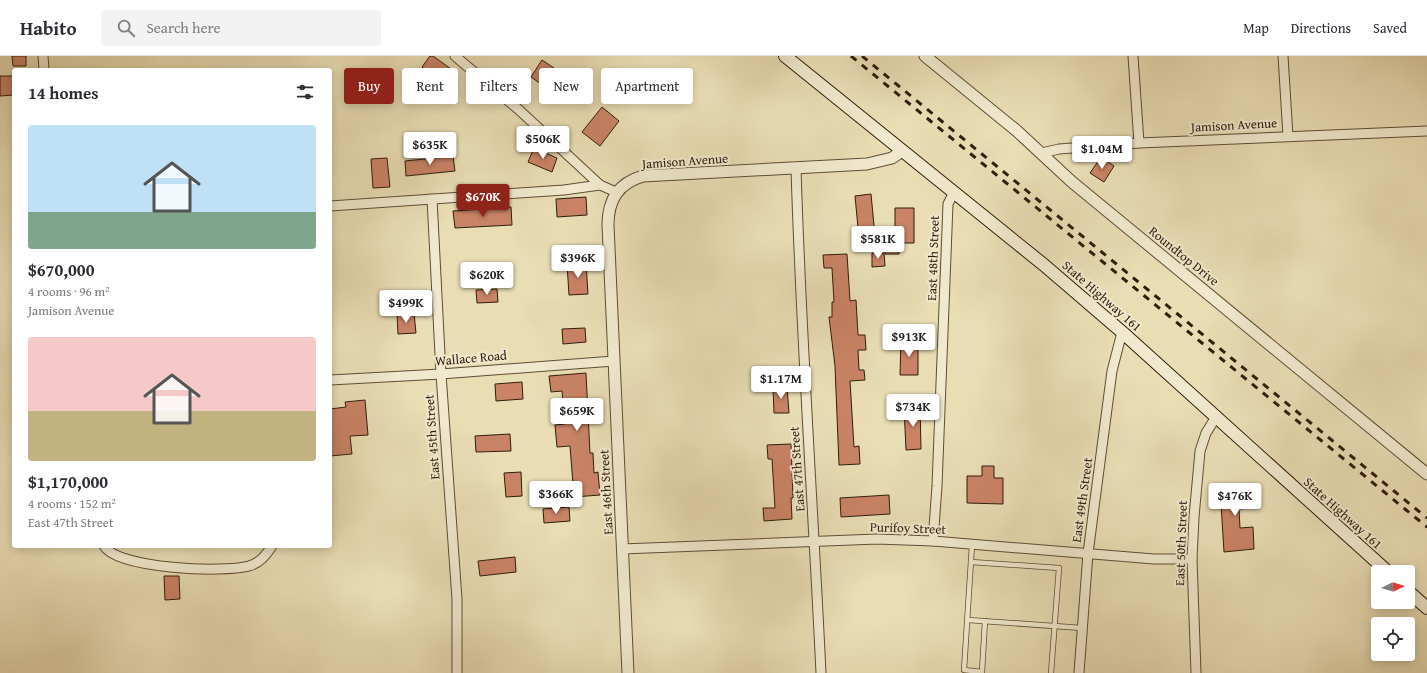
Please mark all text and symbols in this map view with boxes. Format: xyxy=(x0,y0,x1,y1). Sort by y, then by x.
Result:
search box xyxy=(101,10,381,46)
text: Habito xyxy=(20,14,77,42)
icon: search xyxy=(115,17,137,39)
text: Search here xyxy=(147,17,221,38)
text: Map xyxy=(1243,18,1269,38)
text: Directions xyxy=(1291,18,1351,38)
text: Saved xyxy=(1373,18,1407,38)
chip: Buy xyxy=(344,68,394,104)
chip: Rent xyxy=(402,68,458,104)
chip: Filters xyxy=(466,68,531,104)
chip: New xyxy=(539,68,593,104)
chip: Apartment xyxy=(601,68,693,104)
text: 14 homes xyxy=(28,80,99,105)
icon: filters xyxy=(294,81,316,103)
street label: Jamison Avenue xyxy=(1188,113,1278,137)
pin: $506K xyxy=(515,126,571,160)
text: $506K xyxy=(525,129,561,148)
pin: $635K xyxy=(402,132,458,166)
text: $635K xyxy=(412,135,448,154)
pin: $1.04M xyxy=(1069,136,1135,170)
text: $1.04M xyxy=(1081,139,1123,158)
street label: Jamison Avenue xyxy=(639,149,729,174)
icon: home xyxy=(136,151,208,223)
pin: $670K xyxy=(455,184,511,218)
text: $670K xyxy=(465,187,501,206)
street label: East 48th Street xyxy=(922,215,944,301)
street label: Roundtop Drive xyxy=(1145,222,1223,290)
pin: $581K xyxy=(850,226,906,260)
text: $581K xyxy=(860,229,896,248)
pin: $396K xyxy=(550,245,606,279)
text: $396K xyxy=(560,248,596,267)
street label: State Highway 161 xyxy=(1058,256,1146,336)
text: $670,000 xyxy=(28,257,94,282)
pin: $620K xyxy=(459,262,515,296)
text: $620K xyxy=(469,265,505,284)
text: 4 rooms · 96 m² xyxy=(28,282,110,301)
pin: $499K xyxy=(378,290,434,324)
text: $499K xyxy=(388,293,424,312)
text: Jamison Avenue xyxy=(28,301,114,320)
pin: $913K xyxy=(881,324,937,358)
text: $913K xyxy=(891,327,927,346)
street label: Wallace Road xyxy=(434,345,508,371)
icon: home xyxy=(136,363,208,435)
pin: $1.17M xyxy=(748,366,814,400)
text: $1.17M xyxy=(760,369,802,388)
street label: East 45th Street xyxy=(420,393,444,480)
pin: $734K xyxy=(885,394,941,428)
text: $734K xyxy=(895,397,931,416)
pin: $659K xyxy=(549,398,605,432)
text: $659K xyxy=(559,401,595,420)
street label: East 47th Street xyxy=(785,425,809,512)
street label: East 46th Street xyxy=(594,448,618,535)
street label: East 49th Street xyxy=(1067,456,1097,544)
text: $1,170,000 xyxy=(28,469,108,494)
street label: State Highway 161 xyxy=(1299,472,1387,554)
pin: $366K xyxy=(528,481,584,515)
pin: $476K xyxy=(1207,483,1263,517)
text: $366K xyxy=(538,484,574,503)
text: $476K xyxy=(1217,486,1253,505)
text: 4 rooms · 152 m² xyxy=(28,494,116,513)
street label: East 50th Street xyxy=(1170,500,1192,586)
text: East 47th Street xyxy=(28,513,114,532)
street label: Purifoy Street xyxy=(870,517,947,539)
north arrow xyxy=(1371,565,1415,609)
map controls xyxy=(1371,565,1415,661)
button: locate xyxy=(1371,617,1415,661)

